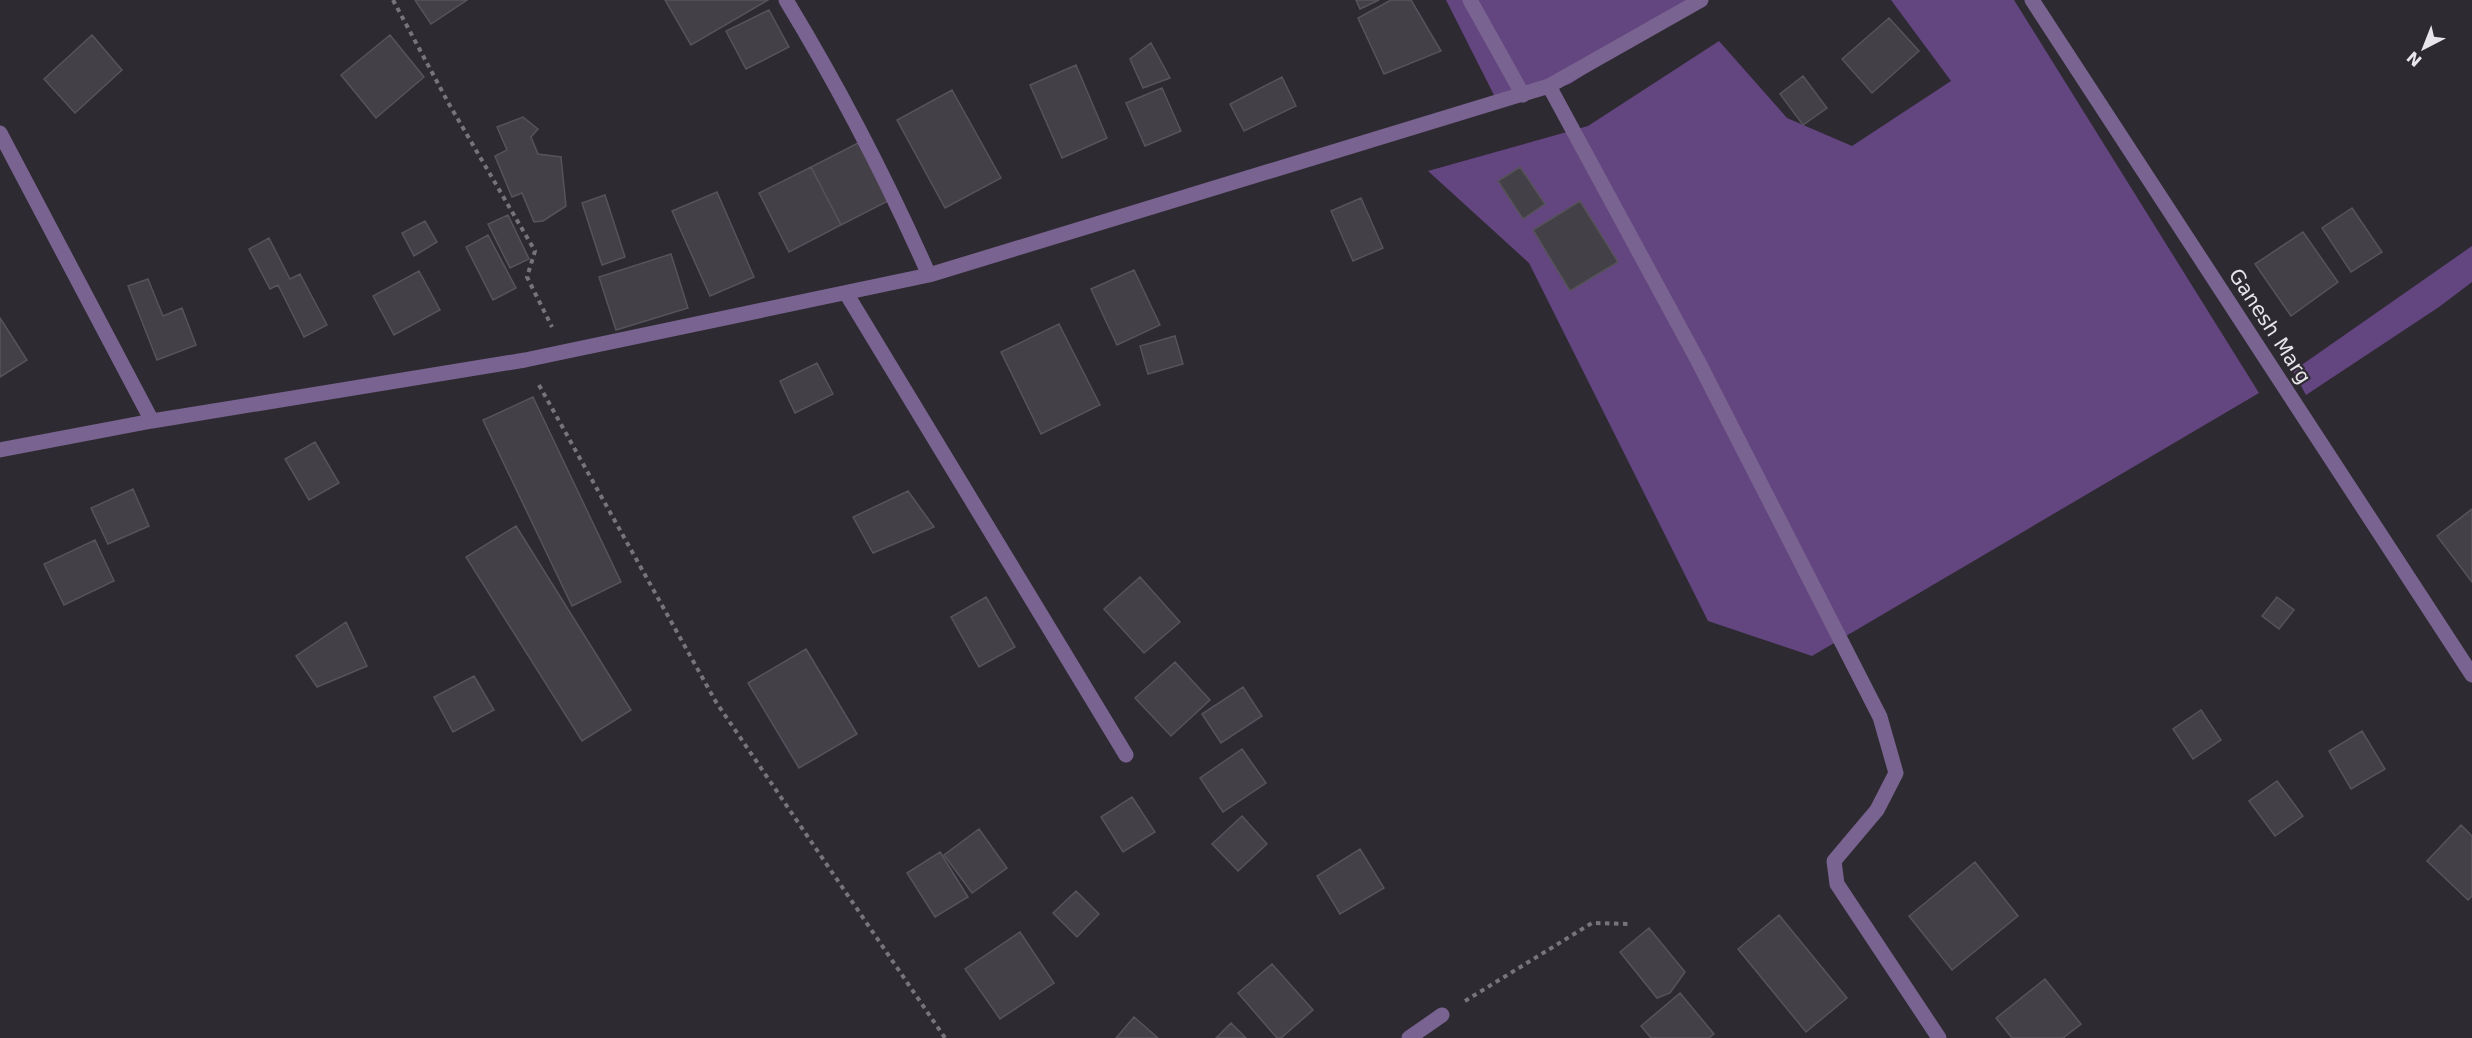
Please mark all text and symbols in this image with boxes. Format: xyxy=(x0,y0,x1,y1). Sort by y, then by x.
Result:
north arrow xyxy=(2394,18,2454,78)
text: N xyxy=(2403,47,2426,70)
street label: Ganesh Marg xyxy=(2224,264,2316,388)

